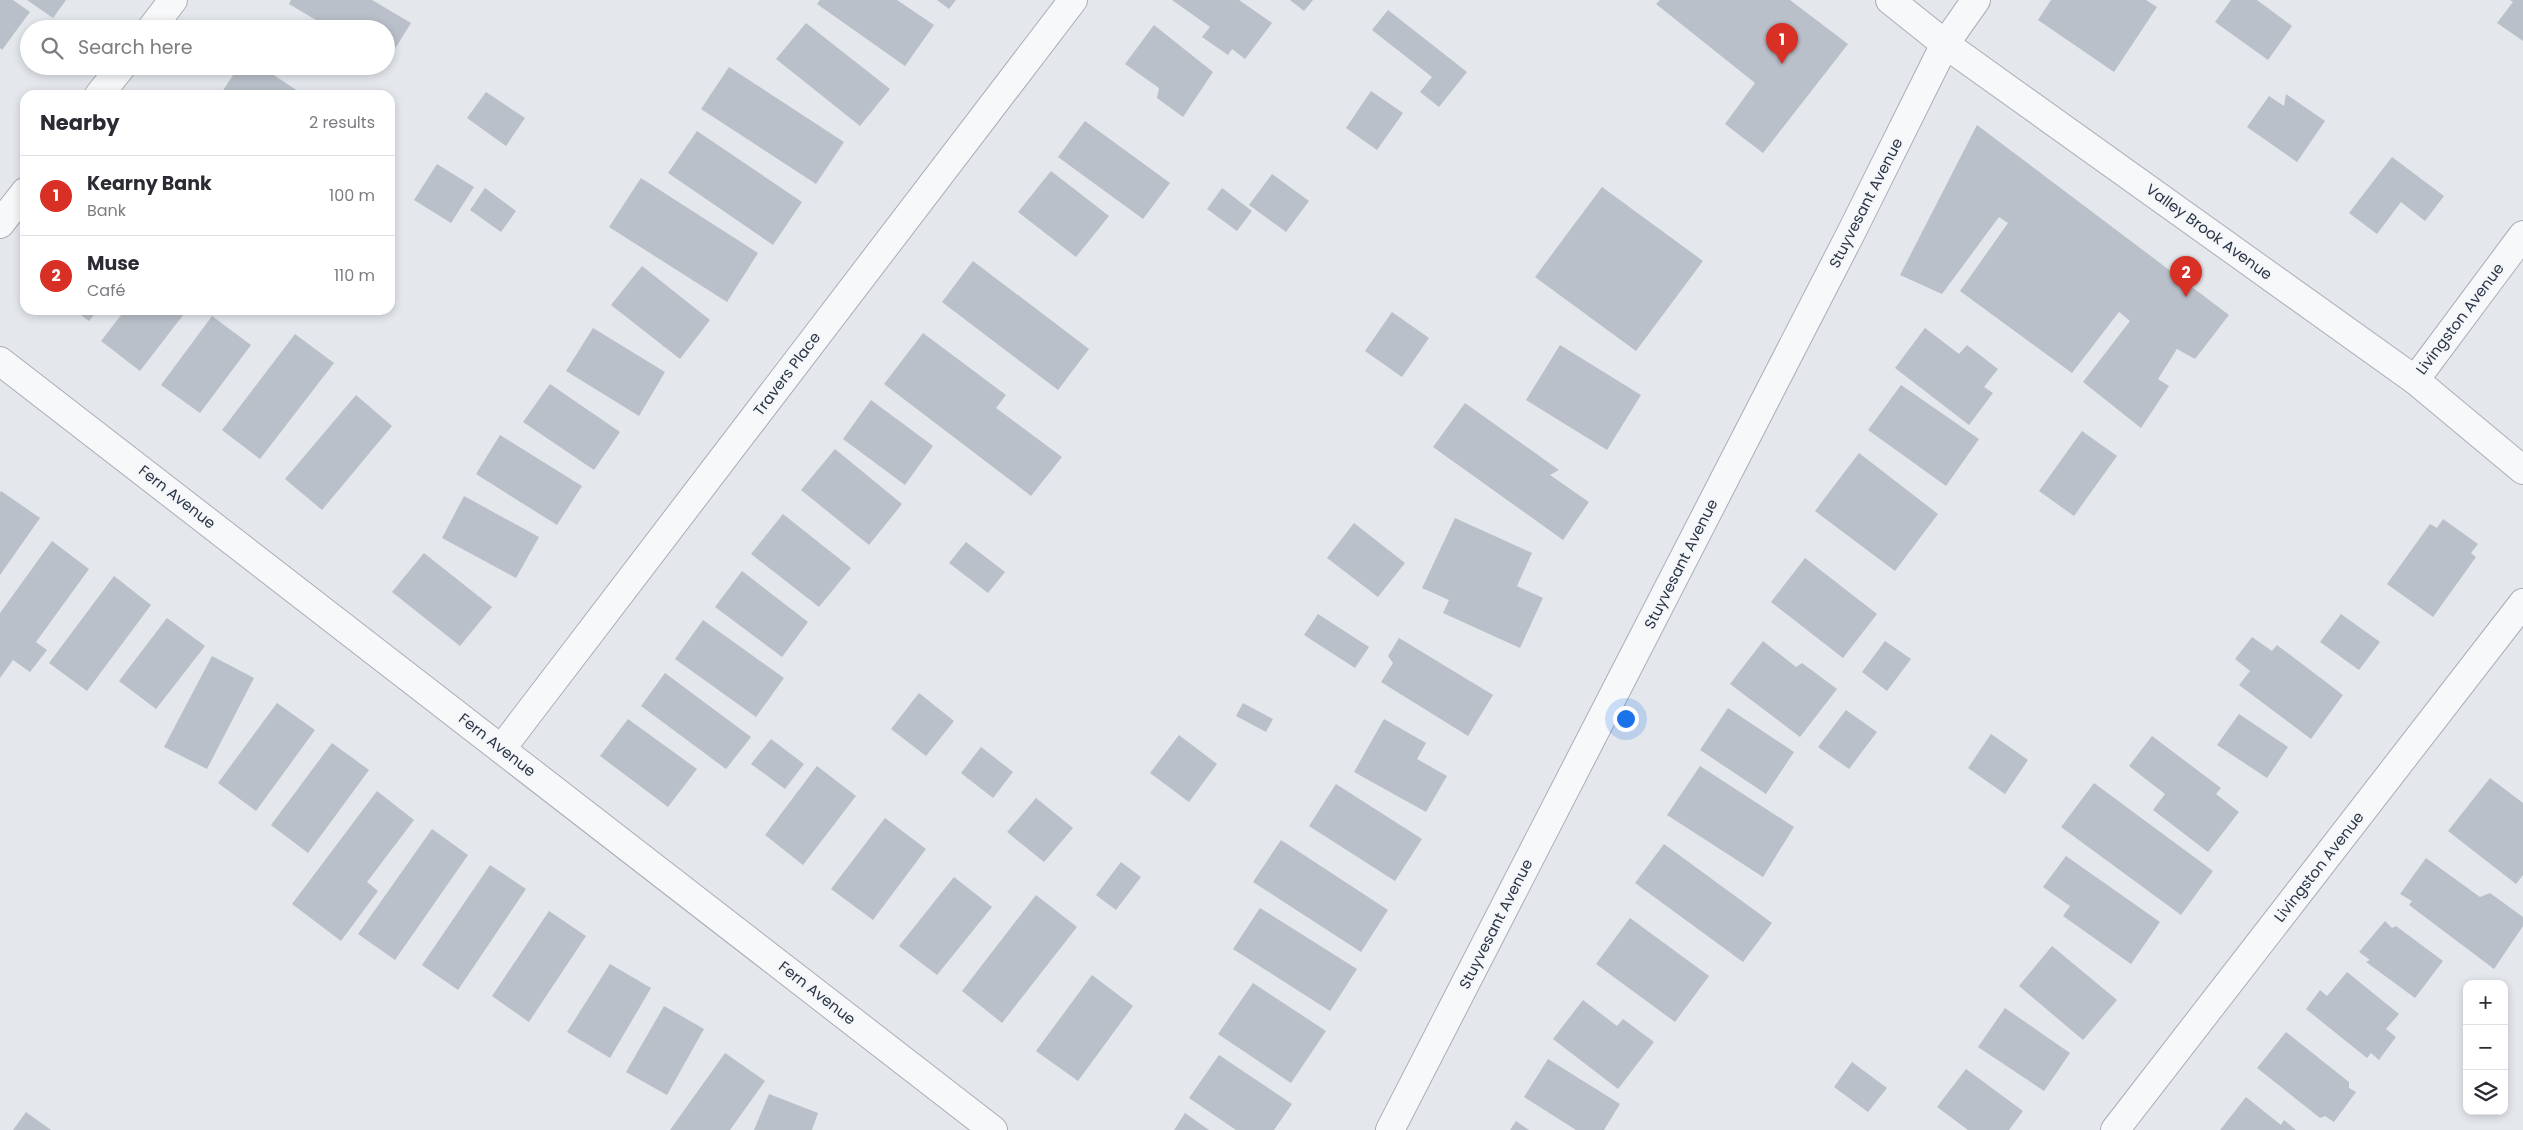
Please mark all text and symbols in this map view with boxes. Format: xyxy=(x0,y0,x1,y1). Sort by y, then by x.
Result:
search box xyxy=(20,20,395,75)
pin: 1 xyxy=(1766,23,1798,64)
icon: search xyxy=(38,34,66,62)
text: Search here xyxy=(78,34,192,61)
text: Nearby xyxy=(40,108,120,137)
text: 2 results xyxy=(309,111,375,134)
street label: Stuyvesant Avenue xyxy=(1824,134,1907,271)
text: Kearny Bank xyxy=(87,170,212,197)
street label: Valley Brook Avenue xyxy=(2142,179,2277,285)
text: 1 xyxy=(53,184,59,207)
text: 100 m xyxy=(329,184,375,207)
text: Bank xyxy=(87,199,126,222)
text: Muse xyxy=(87,250,140,277)
pin: 2 xyxy=(2170,256,2202,297)
street label: Livingston Avenue xyxy=(2411,259,2509,379)
text: 2 xyxy=(51,264,61,287)
text: 110 m xyxy=(334,264,375,287)
text: Café xyxy=(87,279,125,302)
street label: Travers Place xyxy=(748,327,825,420)
street label: Fern Avenue xyxy=(134,460,220,533)
street label: Stuyvesant Avenue xyxy=(1639,495,1722,632)
your location xyxy=(1613,706,1639,732)
street label: Fern Avenue xyxy=(454,708,540,781)
street label: Livingston Avenue xyxy=(2269,807,2368,926)
street label: Stuyvesant Avenue xyxy=(1454,855,1537,992)
street label: Fern Avenue xyxy=(774,956,860,1029)
map controls xyxy=(2463,980,2508,1115)
button: + xyxy=(2463,980,2508,1025)
button: − xyxy=(2463,1025,2508,1070)
button: layers xyxy=(2463,1070,2508,1115)

